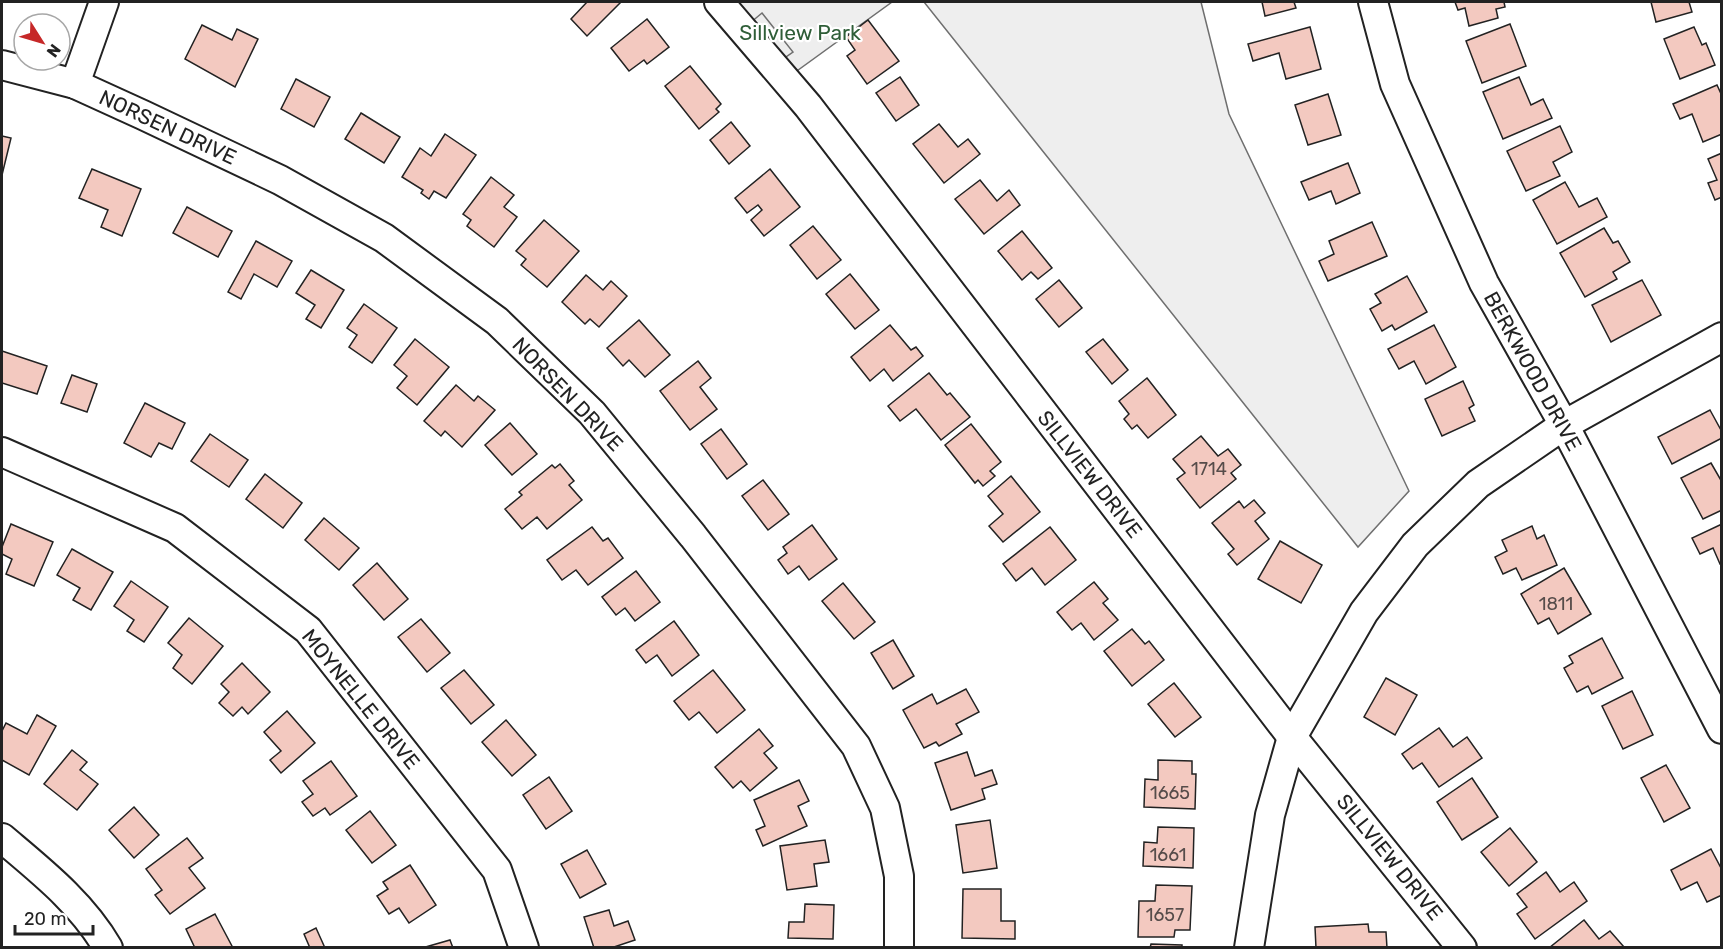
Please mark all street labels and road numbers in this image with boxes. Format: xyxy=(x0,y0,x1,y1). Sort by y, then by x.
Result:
street label: NORSEN DRIVE xyxy=(95,84,241,170)
street label: BERKWOOD DRIVE xyxy=(1479,287,1587,455)
street label: NORSEN DRIVE xyxy=(507,332,629,456)
street label: SILLVIEW DRIVE xyxy=(1033,405,1147,543)
street label: MOYNELLE DRIVE xyxy=(297,624,425,774)
street label: SILLVIEW DRIVE xyxy=(1332,789,1448,925)

